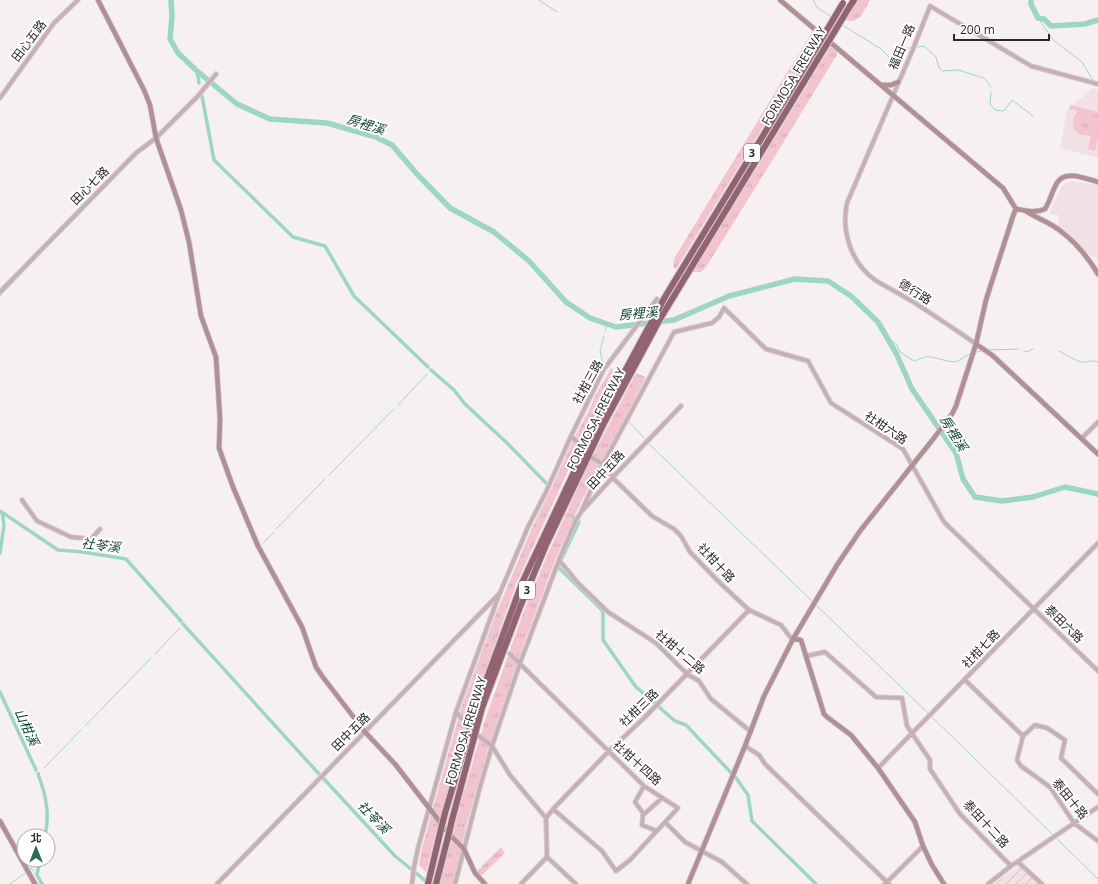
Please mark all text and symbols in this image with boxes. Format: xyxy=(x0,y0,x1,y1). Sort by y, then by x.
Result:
street label: 田心五路 xyxy=(7,16,50,65)
scale bar xyxy=(954,16,1049,42)
street label: 福田一路 xyxy=(884,21,919,72)
text: 200 m xyxy=(960,21,995,38)
street label: FORMOSA FREEWAY xyxy=(757,23,830,128)
water label: 房裡溪 xyxy=(345,109,389,139)
road number: 3 xyxy=(744,144,760,162)
street label: 田心七路 xyxy=(67,163,113,209)
street label: 德行路 xyxy=(895,275,935,308)
water label: 房裡溪 xyxy=(618,302,660,324)
street label: 社柑三路 xyxy=(568,357,607,407)
street label: FORMOSA FREEWAY xyxy=(562,364,629,473)
street label: 社柑六路 xyxy=(862,407,911,448)
water label: 房裡溪 xyxy=(936,412,973,456)
street label: 田中五路 xyxy=(583,446,628,493)
water label: 社苓溪 xyxy=(81,534,123,557)
street label: 社柑十路 xyxy=(694,539,739,586)
road number: 3 xyxy=(519,581,535,599)
street label: 泰田六路 xyxy=(1041,601,1088,646)
street label: 社柑七路 xyxy=(958,625,1003,672)
street label: 社柑十二路 xyxy=(652,626,709,677)
street label: FORMOSA FREEWAY xyxy=(441,674,490,787)
street label: 社柑三路 xyxy=(615,685,662,730)
water label: 山柑溪 xyxy=(11,706,44,750)
street label: 田中五路 xyxy=(328,709,374,755)
street label: 社柑十四路 xyxy=(609,736,665,789)
street label: 泰田十路 xyxy=(1049,775,1092,823)
street label: 泰田十二路 xyxy=(960,796,1013,851)
water label: 社苓溪 xyxy=(354,797,395,839)
north arrow xyxy=(16,828,56,868)
text: 北 xyxy=(31,830,42,845)

